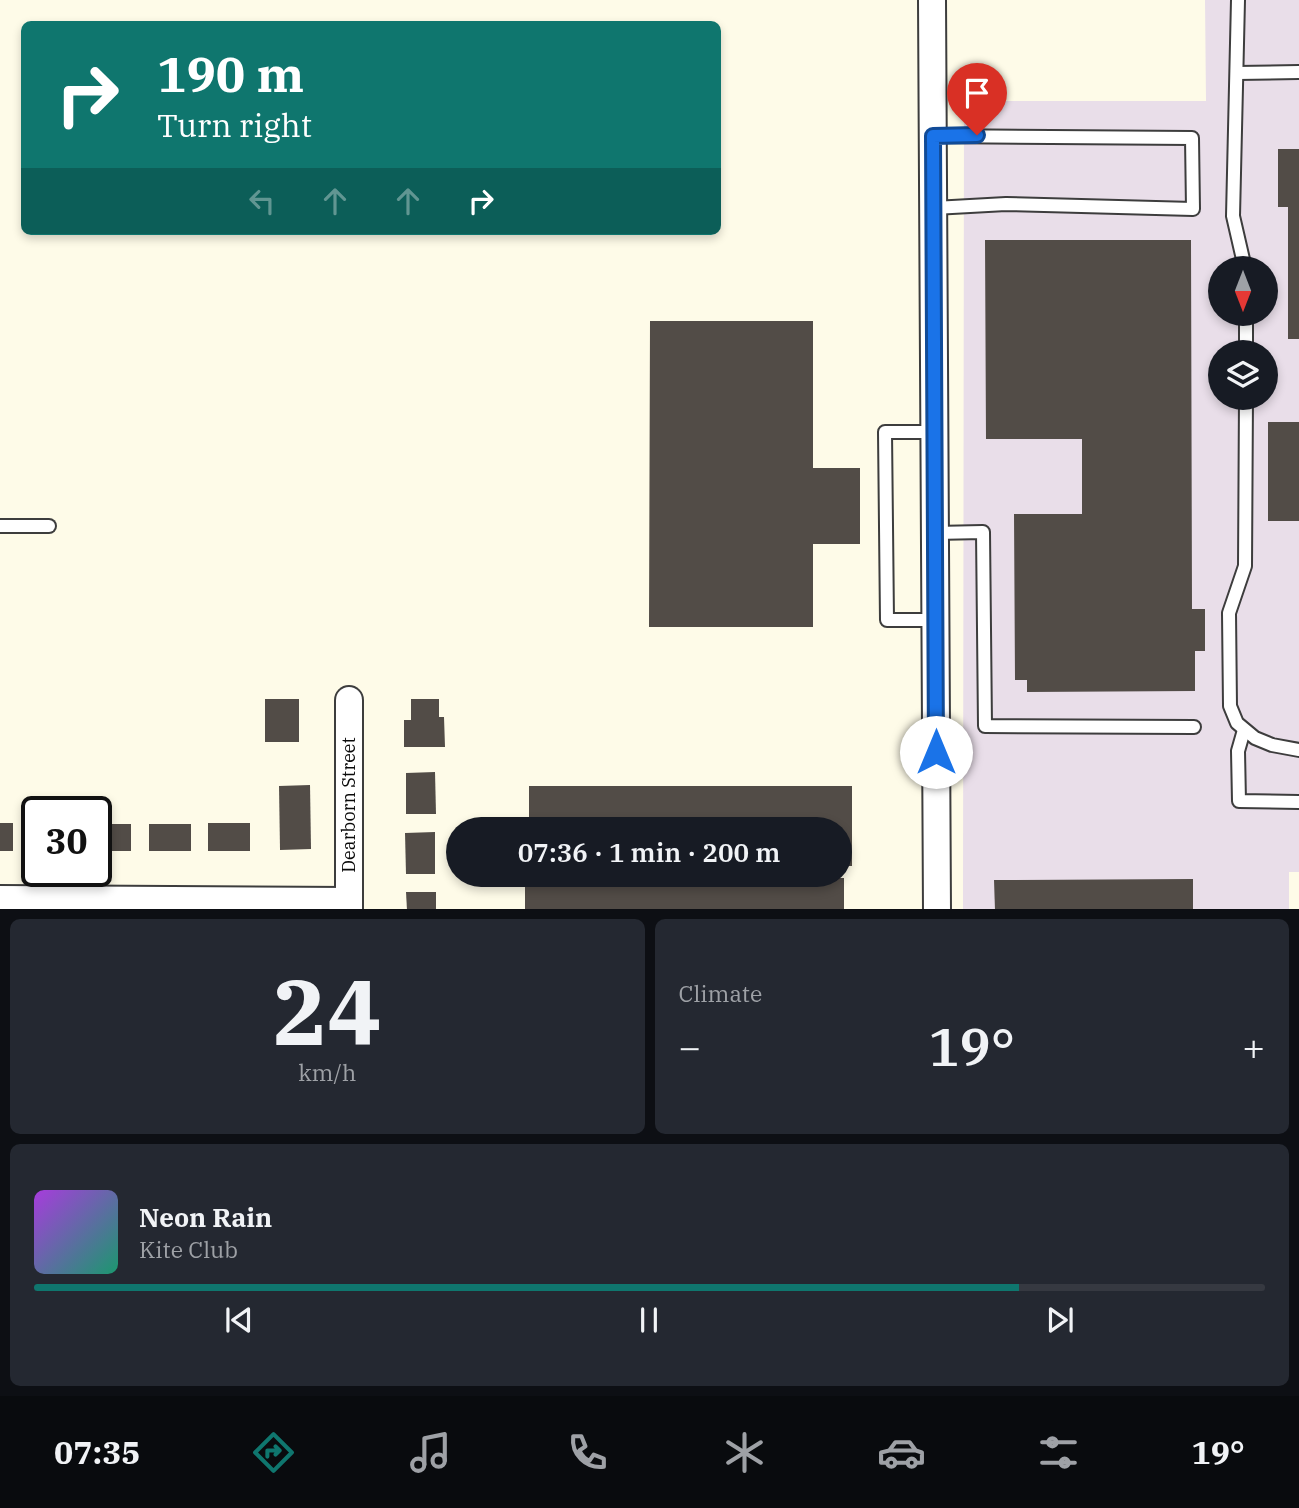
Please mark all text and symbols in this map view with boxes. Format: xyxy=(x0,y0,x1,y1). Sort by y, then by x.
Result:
text: 190 m xyxy=(157,42,304,105)
icon: right xyxy=(42,49,133,140)
pin xyxy=(947,63,1007,135)
icon: arrive xyxy=(958,74,996,112)
text: Turn right xyxy=(157,104,312,146)
icon: left xyxy=(243,182,281,220)
icon: ahead xyxy=(316,182,354,220)
icon: ahead xyxy=(389,182,427,220)
icon: right xyxy=(462,182,500,220)
north arrow xyxy=(1208,256,1278,326)
map controls xyxy=(1208,256,1278,410)
button: layers xyxy=(1208,340,1278,410)
position arrow xyxy=(899,715,973,789)
street label: Dearborn Street xyxy=(337,737,360,873)
speed limit sign: 30 xyxy=(21,796,112,887)
text: 07:36 · 1 min · 200 m xyxy=(518,835,780,869)
text: 24 xyxy=(273,952,382,1070)
text: Climate xyxy=(679,978,762,1008)
text: 19° xyxy=(928,1013,1015,1080)
text: − xyxy=(679,1022,701,1071)
text: + xyxy=(1242,1022,1265,1071)
text: km/h xyxy=(298,1057,356,1087)
text: Neon Rain xyxy=(139,1200,272,1234)
text: Kite Club xyxy=(139,1234,238,1264)
icon: previous xyxy=(220,1301,258,1339)
icon: pause xyxy=(630,1301,668,1339)
icon: next xyxy=(1041,1301,1079,1339)
icon: directions xyxy=(249,1428,298,1477)
icon: music xyxy=(406,1428,455,1477)
icon: phone xyxy=(563,1428,612,1477)
icon: climate xyxy=(720,1428,769,1477)
icon: car xyxy=(877,1428,926,1477)
icon: filters xyxy=(1034,1428,1083,1477)
text: 07:35 xyxy=(54,1431,141,1473)
text: 19° xyxy=(1191,1431,1245,1473)

